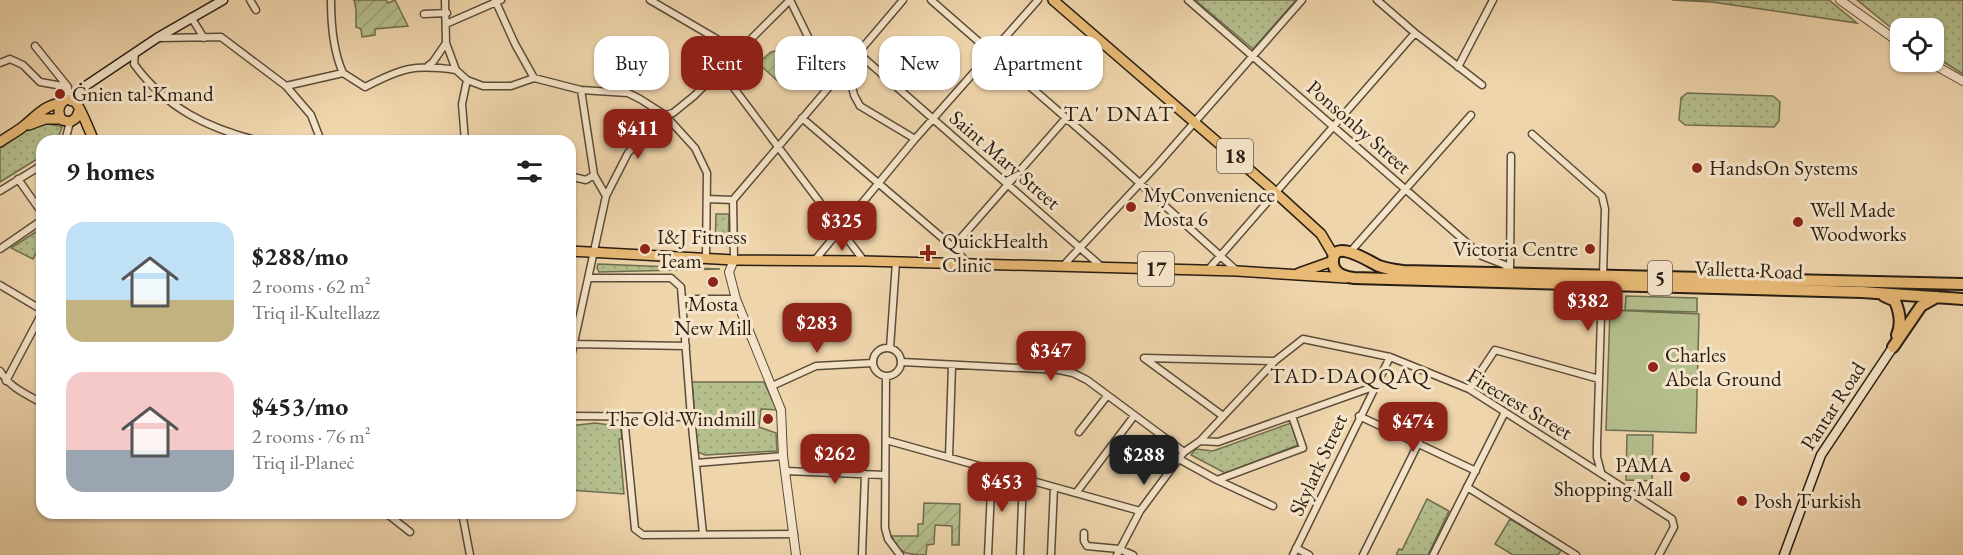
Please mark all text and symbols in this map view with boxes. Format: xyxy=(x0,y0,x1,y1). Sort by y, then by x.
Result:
map controls xyxy=(1890,18,1944,72)
button: locate xyxy=(1890,18,1944,72)
chip: Buy xyxy=(594,36,669,90)
chip: Rent xyxy=(681,36,763,90)
chip: Filters xyxy=(775,36,867,90)
chip: New xyxy=(879,36,960,90)
chip: Apartment xyxy=(972,36,1103,90)
street label: Ponsonby Street xyxy=(1301,74,1418,180)
place label: Ġnien tal-Kmand xyxy=(72,80,214,107)
marker: Ġnien tal-Kmand xyxy=(53,87,67,101)
district label: TA' DNAT xyxy=(1064,99,1174,128)
street label: Saint Mary Street xyxy=(944,104,1067,216)
pin: $411 xyxy=(602,109,674,160)
text: $411 xyxy=(618,115,658,141)
road number: 18 xyxy=(1217,139,1253,173)
text: 9 homes xyxy=(66,154,155,188)
place label: HandsOn Systems xyxy=(1709,154,1858,181)
icon: filters xyxy=(513,155,546,188)
marker: HandsOn Systems xyxy=(1690,161,1704,175)
place label: MyConvenience Mosta 6 xyxy=(1143,181,1275,232)
place label: Well Made Woodworks xyxy=(1810,196,1907,247)
marker: MyConvenience Mosta 6 xyxy=(1124,200,1138,214)
pin: $325 xyxy=(806,201,878,252)
text: $325 xyxy=(822,207,862,233)
marker: Well Made Woodworks xyxy=(1791,215,1805,229)
place label: I&J Fitness Team xyxy=(657,223,747,274)
place label: QuickHealth Clinic xyxy=(942,227,1049,278)
place label: Victoria Centre xyxy=(1453,235,1578,262)
text: $288/mo xyxy=(252,239,348,273)
marker: I&J Fitness Team xyxy=(638,242,652,256)
marker: Victoria Centre xyxy=(1583,242,1597,256)
marker: QuickHealth Clinic xyxy=(919,244,937,262)
icon: home xyxy=(114,246,186,318)
road number: 17 xyxy=(1138,252,1174,286)
street label: Valletta Road xyxy=(1694,254,1804,285)
road number: 5 xyxy=(1648,261,1672,295)
text: 2 rooms · 62 m² xyxy=(252,273,371,299)
marker: Mosta New Mill xyxy=(706,275,720,289)
pin: $382 xyxy=(1552,281,1624,332)
text: $382 xyxy=(1568,287,1608,313)
place label: Mosta New Mill xyxy=(674,290,752,341)
text: Triq il-Kultellazz xyxy=(252,299,380,325)
pin: $283 xyxy=(781,303,853,354)
text: $283 xyxy=(797,309,837,335)
pin: $347 xyxy=(1015,331,1087,382)
text: $347 xyxy=(1031,337,1071,363)
place label: Charles Abela Ground xyxy=(1664,341,1782,392)
street label: Pantar Road xyxy=(1794,356,1871,455)
marker: Charles Abela Ground xyxy=(1646,360,1660,374)
district label: TAD-DAQQAQ xyxy=(1270,361,1432,390)
street label: Firecrest Street xyxy=(1463,362,1578,446)
text: $453/mo xyxy=(252,389,348,423)
icon: home xyxy=(114,396,186,468)
pin: $474 xyxy=(1377,402,1449,453)
place label: The Old Windmill xyxy=(606,405,756,432)
text: $474 xyxy=(1393,408,1433,434)
street label: Skylark Street xyxy=(1282,409,1353,520)
marker: The Old Windmill xyxy=(761,412,775,426)
text: 2 rooms · 76 m² xyxy=(252,423,371,449)
pin: $262 xyxy=(799,434,871,485)
pin: $288 xyxy=(1108,435,1180,486)
text: $262 xyxy=(815,440,855,466)
text: $288 xyxy=(1124,441,1164,467)
text: Triq il-Planeċ xyxy=(252,449,355,475)
place label: PAMA Shopping Mall xyxy=(1554,451,1673,502)
pin: $453 xyxy=(966,462,1038,513)
text: $453 xyxy=(982,468,1022,494)
marker: PAMA Shopping Mall xyxy=(1678,470,1692,484)
place label: Posh Turkish xyxy=(1754,487,1862,514)
marker: Posh Turkish xyxy=(1735,494,1749,508)

